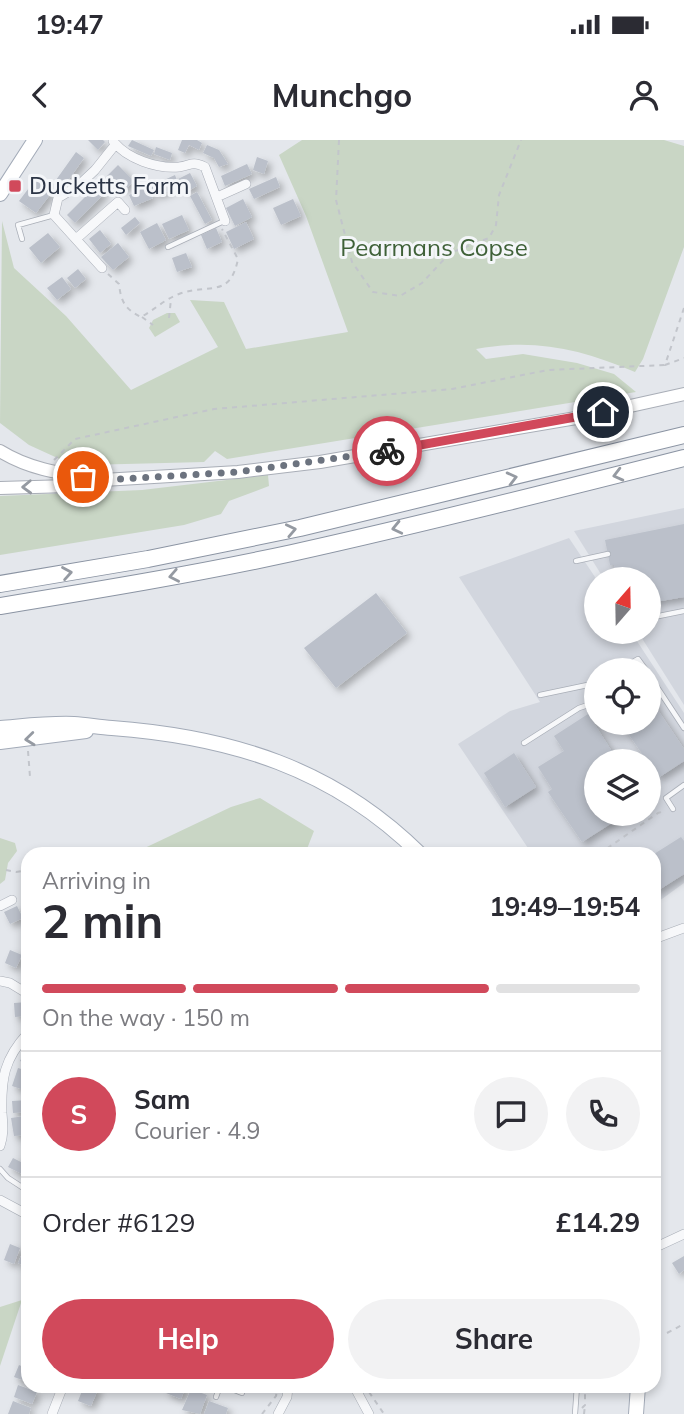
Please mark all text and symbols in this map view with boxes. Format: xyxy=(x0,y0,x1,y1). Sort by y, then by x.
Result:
text: 19:47 xyxy=(35,8,104,41)
text: Munchgo xyxy=(272,75,412,115)
icon: back xyxy=(21,76,59,114)
icon: person xyxy=(625,76,663,114)
place label: Ducketts Farm xyxy=(29,170,190,200)
marker: Ducketts Farm xyxy=(7,178,23,194)
park label: Pearmans Copse xyxy=(340,232,528,262)
pin xyxy=(573,382,633,442)
icon: home xyxy=(584,393,622,431)
courier xyxy=(352,416,422,486)
icon: bike xyxy=(368,432,406,470)
pin xyxy=(53,447,113,507)
icon: bag xyxy=(64,458,102,496)
one-way arrow xyxy=(612,467,624,481)
one-way arrow xyxy=(506,472,518,486)
one-way arrow xyxy=(21,480,32,495)
one-way arrow xyxy=(391,520,403,535)
one-way arrow xyxy=(285,524,297,539)
one-way arrow xyxy=(61,566,73,581)
north arrow xyxy=(584,567,662,644)
map controls xyxy=(584,567,661,826)
one-way arrow xyxy=(168,568,180,583)
button: locate xyxy=(584,658,661,735)
one-way arrow xyxy=(24,731,35,746)
button: layers xyxy=(584,749,661,826)
text: Arriving in xyxy=(42,866,151,895)
text: 19:49–19:54 xyxy=(489,890,640,923)
text: 2 min xyxy=(42,892,163,950)
text: On the way · 150 m xyxy=(42,1003,250,1032)
button: chat xyxy=(474,1077,548,1151)
button: phone xyxy=(566,1077,640,1151)
text: Sam xyxy=(134,1083,190,1116)
text: S xyxy=(71,1098,87,1131)
text: Courier · 4.9 xyxy=(134,1116,260,1145)
text: Order #6129 xyxy=(42,1206,195,1239)
text: £14.29 xyxy=(556,1206,640,1239)
button: Help xyxy=(42,1299,334,1379)
button: Share xyxy=(348,1299,640,1379)

